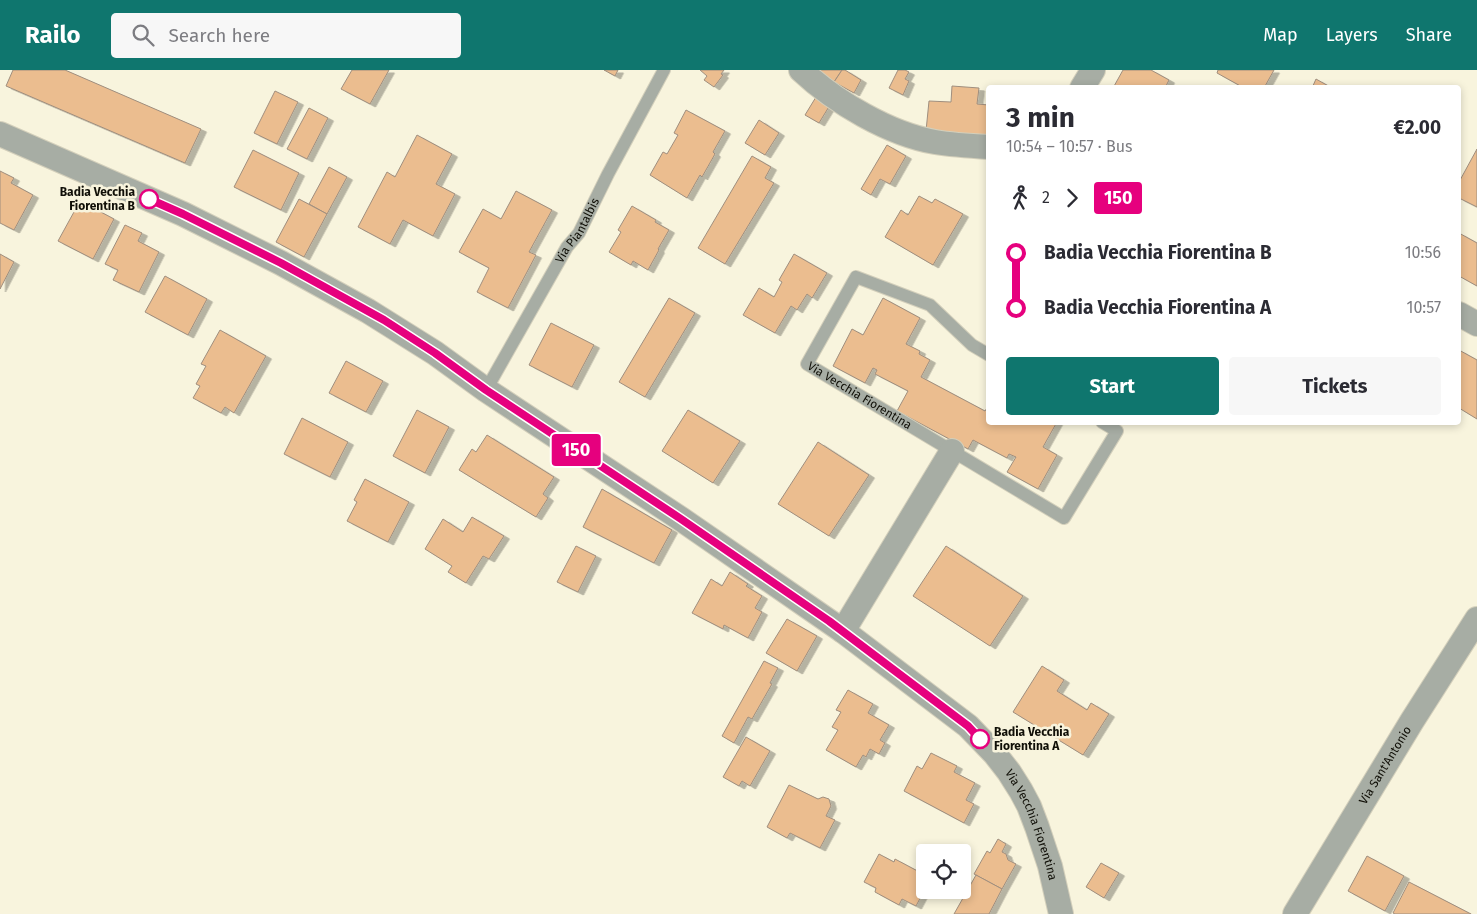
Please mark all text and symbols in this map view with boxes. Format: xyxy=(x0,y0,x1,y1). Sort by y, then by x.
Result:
search box xyxy=(111,13,461,58)
text: Railo xyxy=(25,21,81,49)
icon: search xyxy=(129,21,157,49)
text: Search here xyxy=(169,24,270,47)
text: Map xyxy=(1263,24,1298,46)
text: Layers xyxy=(1326,24,1378,46)
text: Share xyxy=(1406,24,1452,46)
text: 3 min xyxy=(1006,101,1075,134)
text: €2.00 xyxy=(1394,116,1441,139)
text: 10:54 – 10:57 · Bus xyxy=(1006,137,1132,156)
icon: walk xyxy=(1006,184,1034,212)
icon: forward xyxy=(1058,184,1086,212)
place label: Badia Vecchia Fiorentina B xyxy=(60,185,136,213)
text: 150 xyxy=(1104,187,1132,209)
text: 2 xyxy=(1042,188,1050,207)
marker: Badia Vecchia Fiorentina B xyxy=(139,189,159,209)
street label: Via Piantalbis xyxy=(552,195,602,266)
text: Badia Vecchia Fiorentina B xyxy=(1044,241,1272,264)
text: 10:56 xyxy=(1405,243,1441,262)
text: Badia Vecchia Fiorentina A xyxy=(1044,296,1271,319)
text: 10:57 xyxy=(1407,298,1441,317)
button: Start xyxy=(1006,357,1219,415)
button: Tickets xyxy=(1229,357,1441,415)
street label: Via Vecchia Fiorentina xyxy=(805,359,914,432)
line badge: 150 xyxy=(547,434,605,466)
text: 150 xyxy=(562,439,590,461)
street label: Via Sant'Antonio xyxy=(1356,724,1414,807)
place label: Badia Vecchia Fiorentina A xyxy=(994,725,1070,753)
marker: Badia Vecchia Fiorentina A xyxy=(970,729,990,749)
street label: Via Vecchia Fiorentina xyxy=(1002,767,1060,882)
map controls xyxy=(916,844,971,899)
button: locate xyxy=(916,844,971,899)

